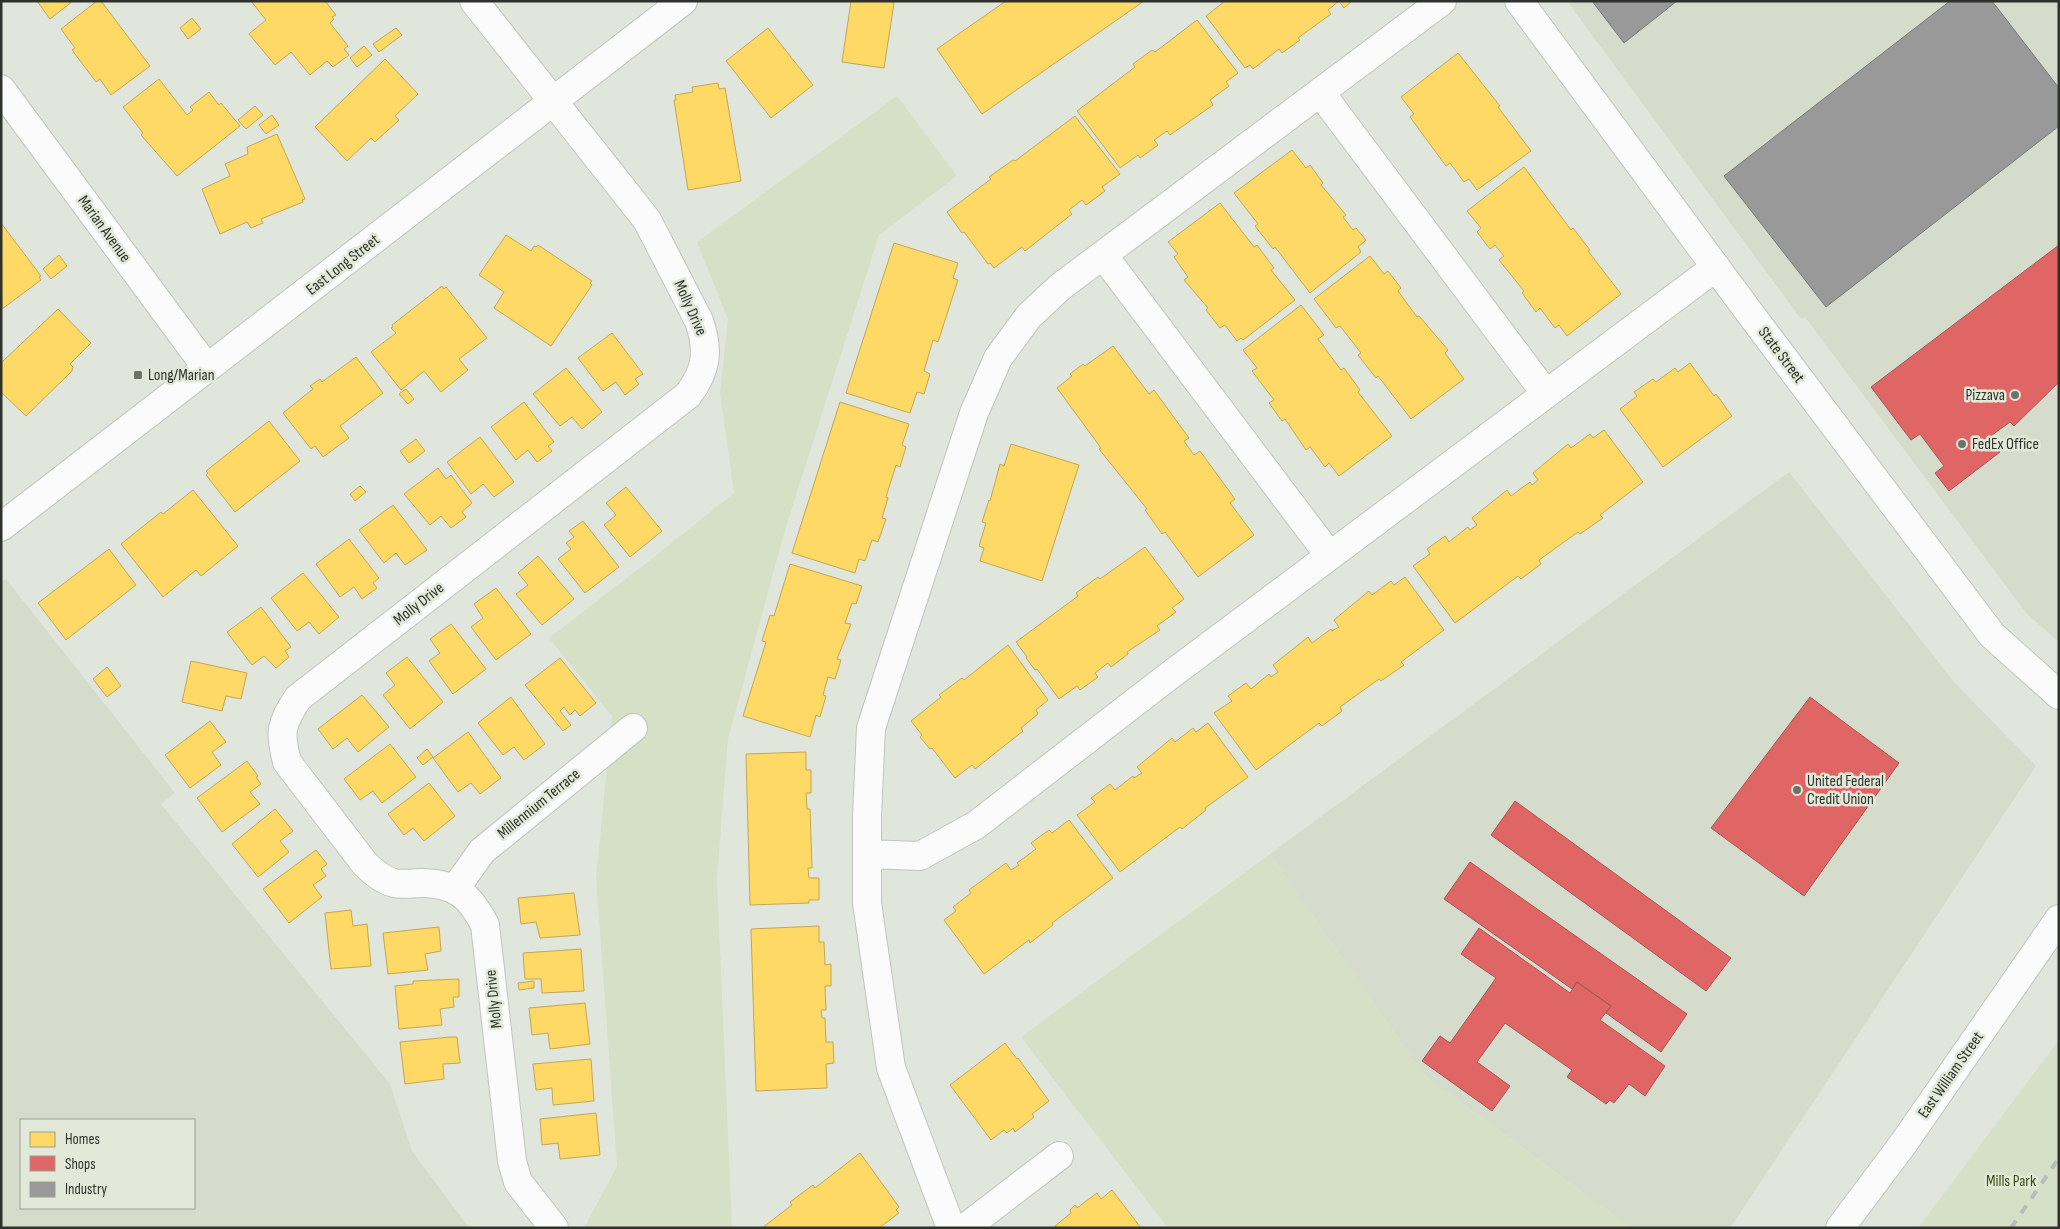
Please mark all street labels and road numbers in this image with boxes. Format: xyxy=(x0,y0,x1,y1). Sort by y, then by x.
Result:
street label: Marian Avenue xyxy=(73,192,135,266)
street label: East Long Street xyxy=(303,230,383,299)
street label: Molly Drive xyxy=(669,277,711,339)
street label: State Street xyxy=(1754,323,1808,387)
street label: Molly Drive xyxy=(390,578,448,630)
street label: Millennium Terrace xyxy=(494,765,584,843)
street label: Molly Drive xyxy=(481,969,507,1029)
street label: East William Street xyxy=(1914,1028,1988,1122)

